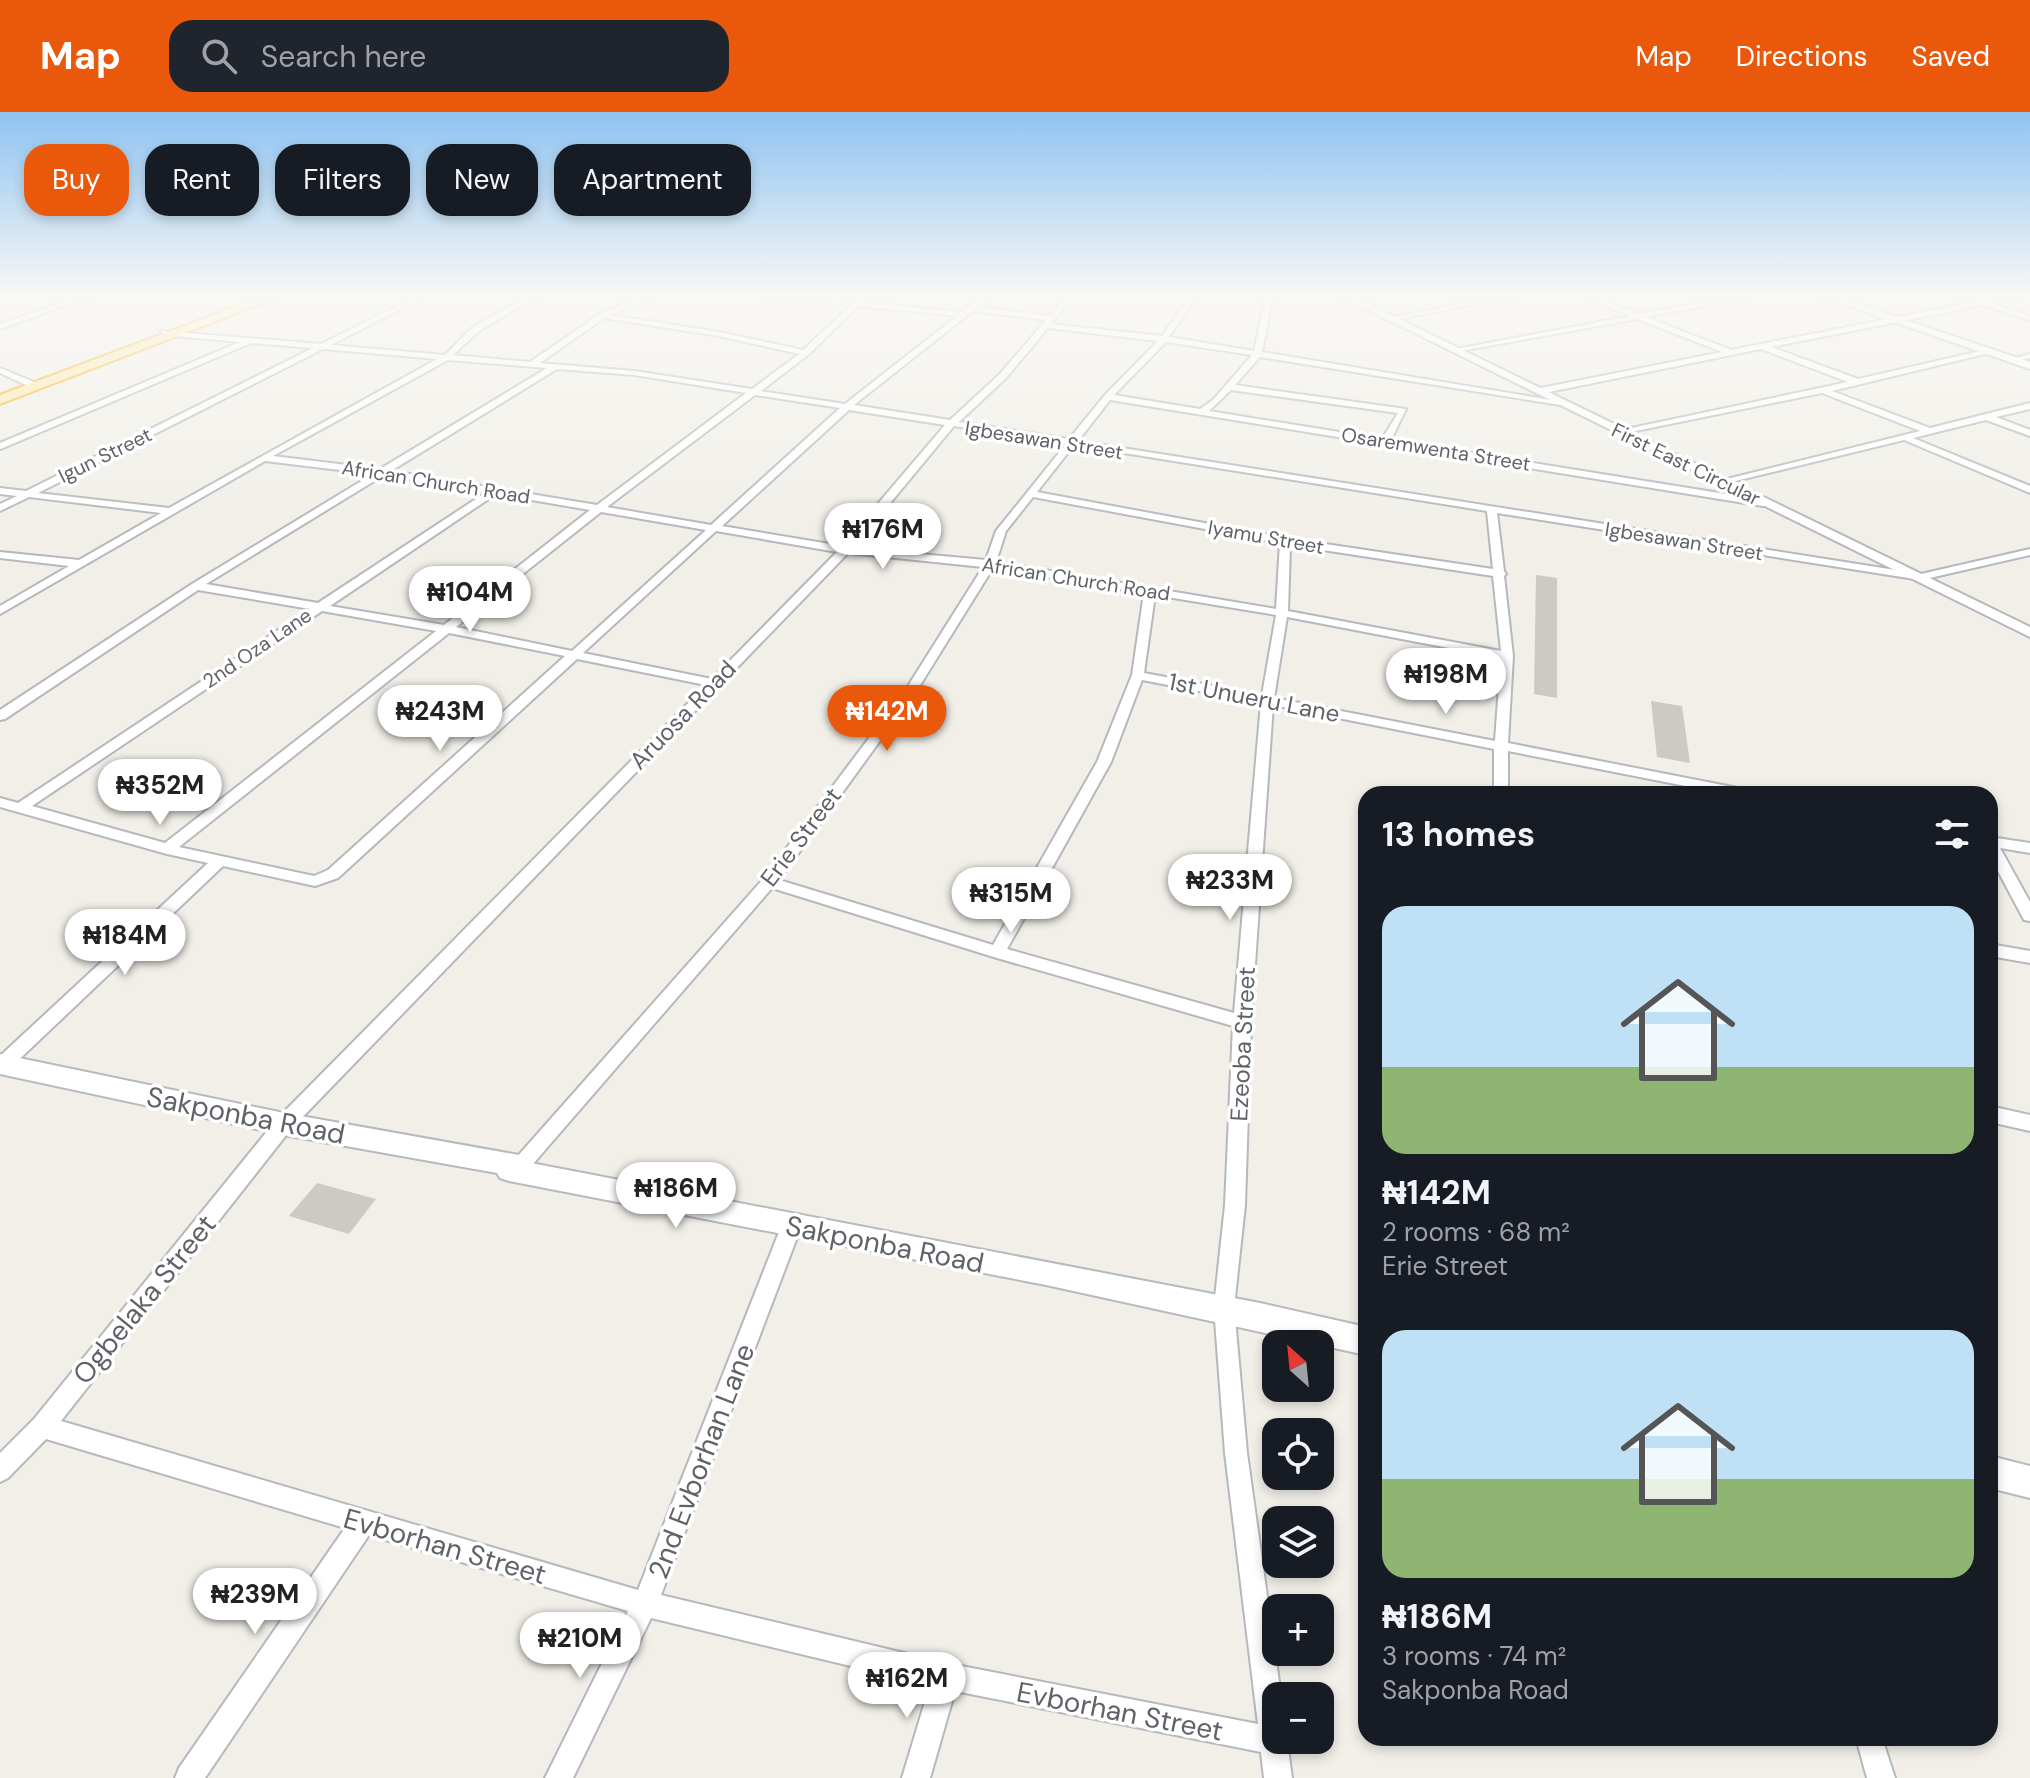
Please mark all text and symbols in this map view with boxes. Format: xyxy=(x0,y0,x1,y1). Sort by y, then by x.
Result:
search box xyxy=(169,20,729,92)
text: Map xyxy=(40,31,121,81)
icon: search xyxy=(197,34,241,78)
text: Search here xyxy=(261,37,426,76)
text: Map xyxy=(1635,38,1692,75)
text: Directions xyxy=(1736,38,1868,75)
text: Saved xyxy=(1912,38,1990,75)
chip: Buy xyxy=(24,144,129,216)
chip: Rent xyxy=(145,144,259,216)
chip: Filters xyxy=(275,144,410,216)
chip: New xyxy=(426,144,538,216)
chip: Apartment xyxy=(554,144,751,216)
street label: Igbesawan Street xyxy=(963,415,1125,465)
street label: First East Circular xyxy=(1607,417,1765,511)
street label: Igun Street xyxy=(54,421,156,489)
street label: Osaremwenta Street xyxy=(1340,421,1533,477)
street label: African Church Road xyxy=(340,454,532,510)
pin: ₦176M xyxy=(827,503,939,571)
text: ₦176M xyxy=(842,512,924,546)
street label: Iyamu Street xyxy=(1206,514,1326,560)
street label: Igbesawan Street xyxy=(1603,516,1765,566)
street label: African Church Road xyxy=(980,551,1172,607)
pin: ₦104M xyxy=(414,566,526,634)
text: ₦104M xyxy=(427,575,513,609)
street label: 2nd Oza Lane xyxy=(198,602,316,694)
pin: ₦198M xyxy=(1390,648,1502,716)
street label: Aruosa Road xyxy=(623,653,742,776)
text: ₦198M xyxy=(1404,657,1488,691)
street label: 1st Unueru Lane xyxy=(1166,666,1342,729)
pin: ₦243M xyxy=(384,685,496,753)
pin: ₦142M xyxy=(831,685,943,753)
text: ₦243M xyxy=(395,694,485,728)
text: ₦142M xyxy=(845,694,929,728)
pin: ₦352M xyxy=(104,759,216,827)
text: ₦352M xyxy=(116,768,204,802)
street label: Erie Street xyxy=(753,781,848,892)
text: 13 homes xyxy=(1382,812,1535,857)
icon: filters xyxy=(1930,812,1974,856)
pin: ₦233M xyxy=(1174,854,1286,922)
text: ₦233M xyxy=(1186,863,1274,897)
pin: ₦315M xyxy=(955,867,1067,935)
text: ₦315M xyxy=(970,876,1052,910)
pin: ₦184M xyxy=(69,909,181,977)
text: ₦184M xyxy=(83,918,167,952)
icon: home xyxy=(1606,958,1750,1102)
street label: Ezeoba Street xyxy=(1223,966,1262,1122)
street label: Sakponba Road xyxy=(144,1078,348,1153)
pin: ₦186M xyxy=(620,1162,732,1230)
text: ₦142M xyxy=(1382,1170,1491,1215)
text: ₦186M xyxy=(634,1171,718,1205)
street label: Ogbelaka Street xyxy=(64,1207,224,1392)
street label: Sakponba Road xyxy=(783,1207,987,1282)
text: 2 rooms · 68 m² xyxy=(1382,1215,1570,1249)
text: Erie Street xyxy=(1382,1249,1508,1283)
north arrow xyxy=(1262,1330,1334,1402)
map controls xyxy=(1262,1330,1334,1754)
street label: 2nd Evborhan Lane xyxy=(640,1338,763,1584)
icon: home xyxy=(1606,1382,1750,1526)
button: locate xyxy=(1262,1418,1334,1490)
street label: Evborhan Street xyxy=(339,1500,551,1593)
button: layers xyxy=(1262,1506,1334,1578)
pin: ₦239M xyxy=(199,1568,311,1636)
text: ₦239M xyxy=(211,1577,299,1611)
button: + xyxy=(1262,1594,1334,1666)
text: ₦186M xyxy=(1382,1594,1492,1639)
pin: ₦210M xyxy=(524,1612,636,1680)
text: ₦210M xyxy=(538,1621,622,1655)
text: 3 rooms · 74 m² xyxy=(1382,1639,1566,1673)
pin: ₦162M xyxy=(851,1652,963,1720)
text: ₦162M xyxy=(866,1661,948,1695)
street label: Evborhan Street xyxy=(1014,1673,1226,1750)
text: Sakponba Road xyxy=(1382,1673,1569,1707)
button: − xyxy=(1262,1682,1334,1754)

